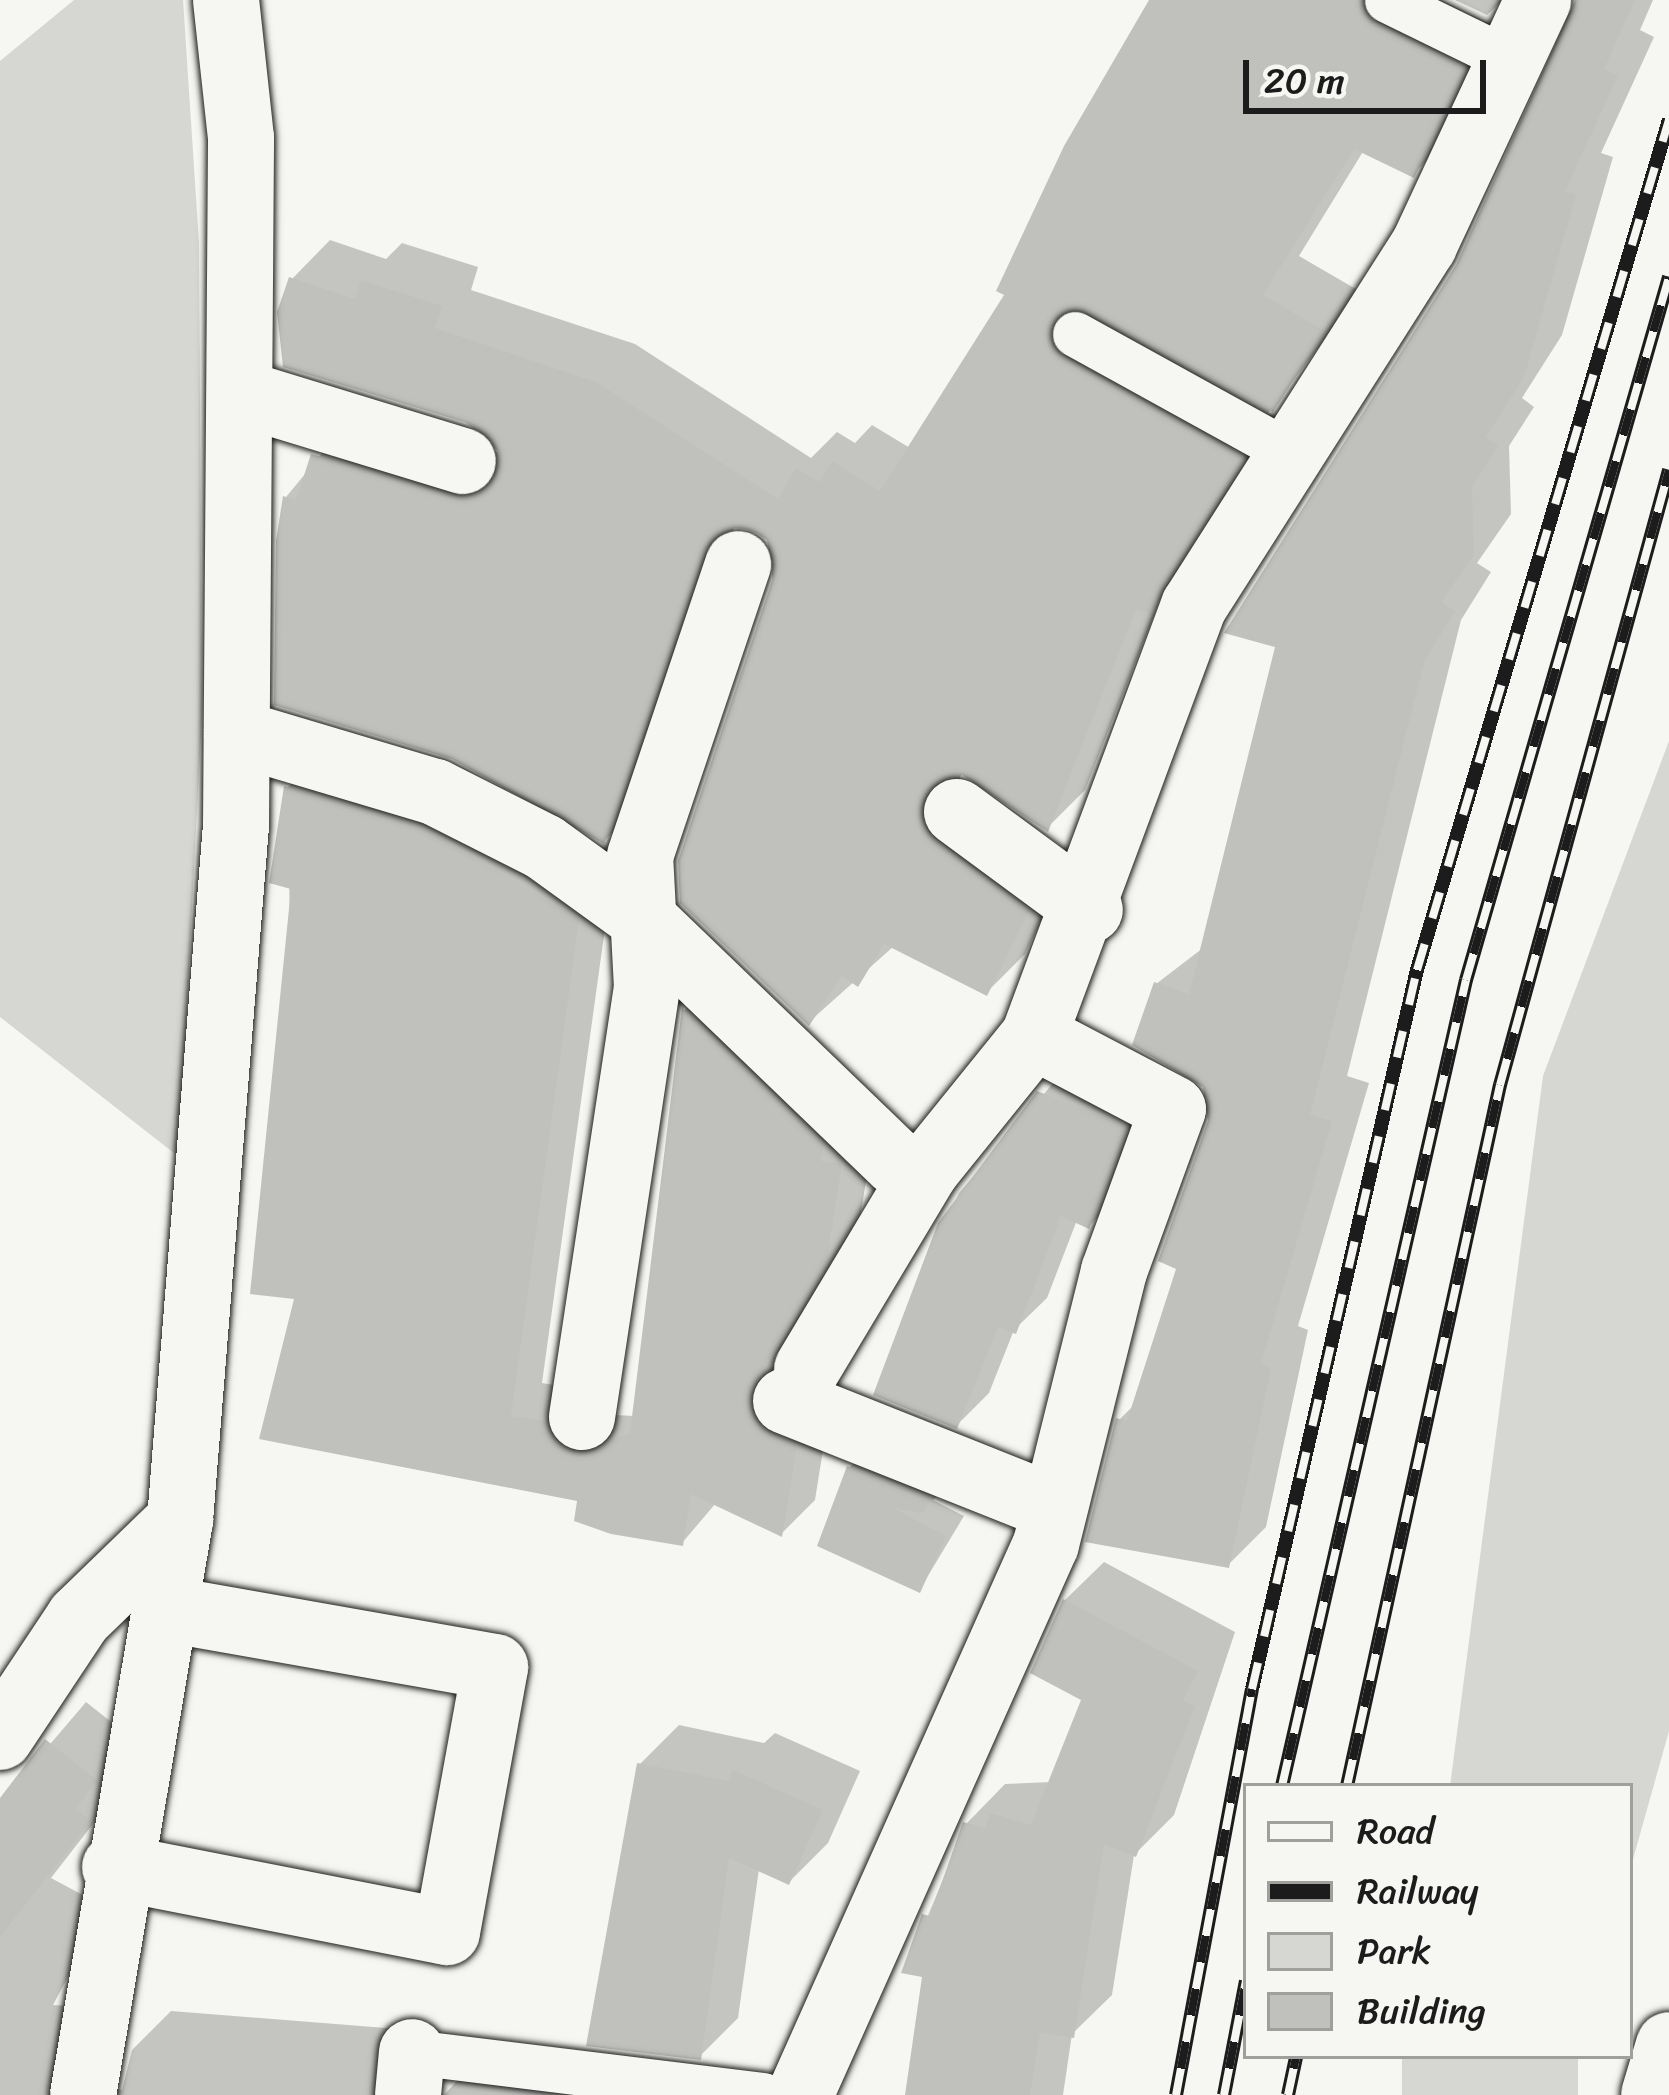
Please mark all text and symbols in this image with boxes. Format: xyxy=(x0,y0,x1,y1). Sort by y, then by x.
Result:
scale bar xyxy=(1249,36,1492,110)
text: 20 m xyxy=(1264,49,1345,113)
legend xyxy=(1243,1783,1633,2059)
text: Road xyxy=(1357,1799,1434,1863)
text: Railway xyxy=(1357,1859,1479,1923)
text: Park xyxy=(1357,1919,1431,1983)
text: Building xyxy=(1357,1979,1486,2043)

